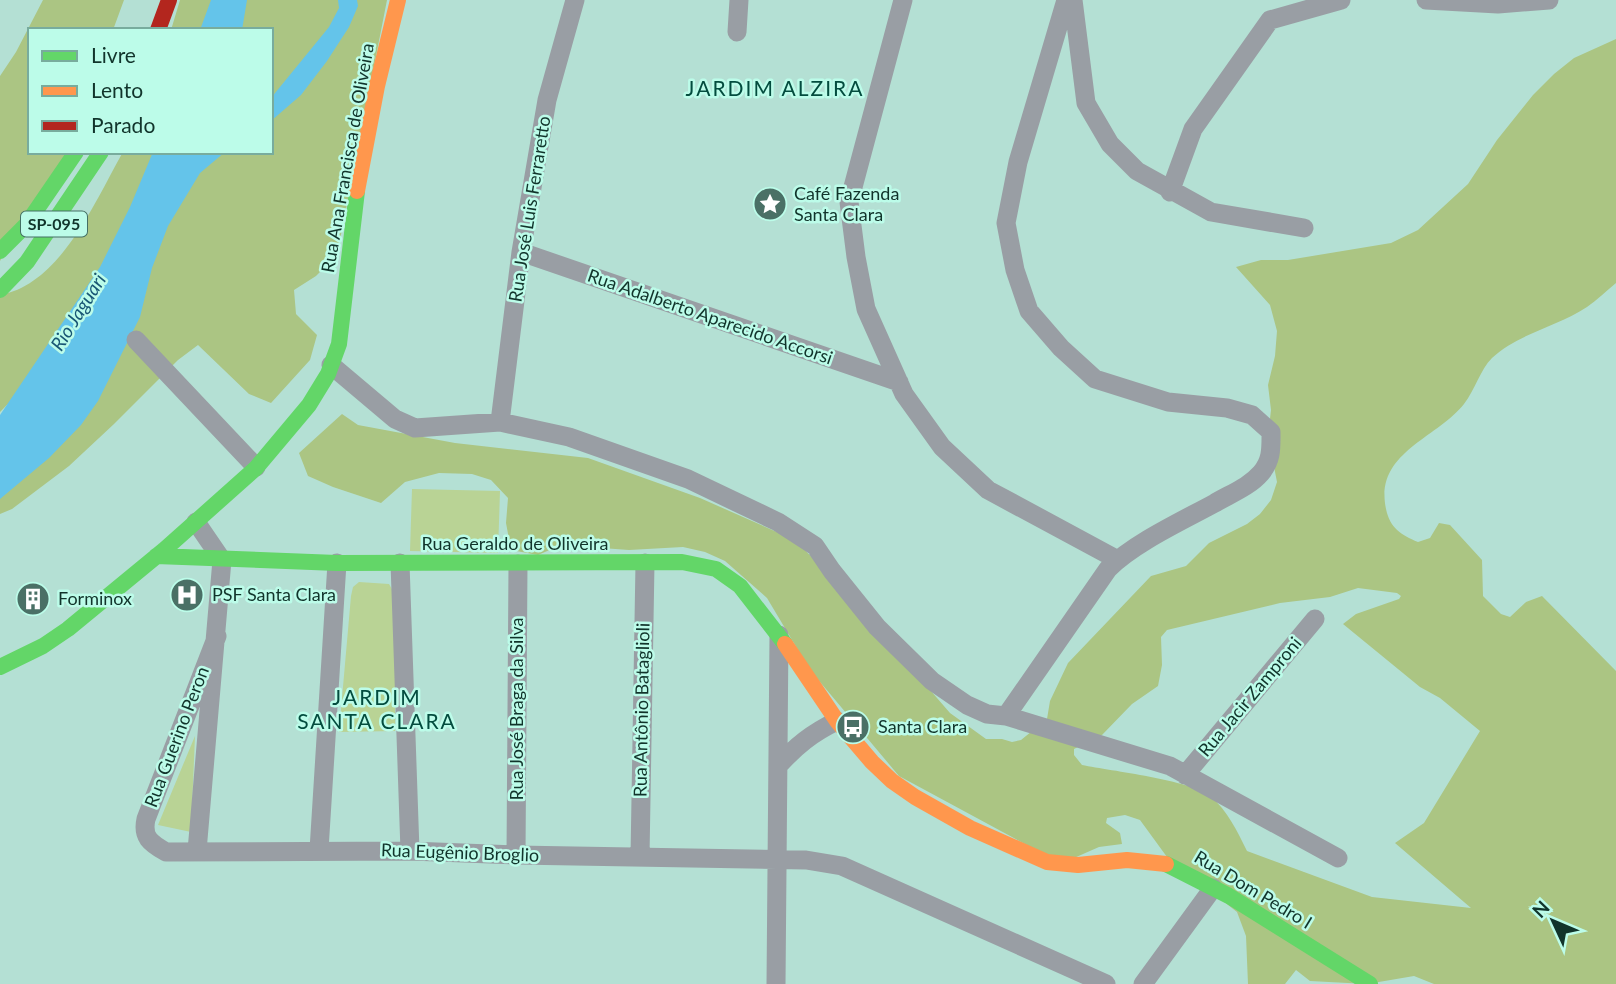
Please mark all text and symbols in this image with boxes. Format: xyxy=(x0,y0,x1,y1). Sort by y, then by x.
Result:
legend xyxy=(28,28,273,154)
street label: Rua Ana Francisca de Oliveira xyxy=(316,41,378,274)
text: Livre xyxy=(91,42,136,67)
district label: JARDIM ALZIRA xyxy=(686,75,864,100)
text: Lento xyxy=(91,77,143,102)
text: Parado xyxy=(91,112,155,137)
street label: Rua José Luis Ferraretto xyxy=(503,114,555,303)
place label: Café Fazenda Santa Clara xyxy=(794,182,899,225)
place icon: Café Fazenda Santa Clara xyxy=(751,185,789,223)
road number: SP-095 xyxy=(21,212,87,236)
street label: Rua Adalberto Aparecido Accorsi xyxy=(585,264,836,368)
water label: Rio Jaguari xyxy=(45,269,110,354)
street label: Rua Geraldo de Oliveira xyxy=(422,532,608,554)
hospital icon: PSF Santa Clara xyxy=(168,576,206,614)
building icon: Forminox xyxy=(14,580,52,618)
place label: PSF Santa Clara xyxy=(212,583,336,605)
place label: Forminox xyxy=(58,587,132,609)
street label: Rua José Braga da Silva xyxy=(505,618,527,801)
street label: Rua Antônio Bataglioli xyxy=(628,623,654,797)
street label: Rua Jacir Zamproni xyxy=(1193,632,1306,761)
street label: Rua Guerino Peron xyxy=(139,663,213,810)
district label: JARDIM SANTA CLARA xyxy=(297,684,457,733)
bus stop icon: Santa Clara xyxy=(834,708,872,746)
place label: Santa Clara xyxy=(878,715,967,737)
street label: Rua Eugênio Broglio xyxy=(381,838,540,866)
street label: Rua Dom Pedro I xyxy=(1191,845,1316,933)
north arrow xyxy=(1518,886,1588,956)
text: N xyxy=(1527,896,1554,922)

